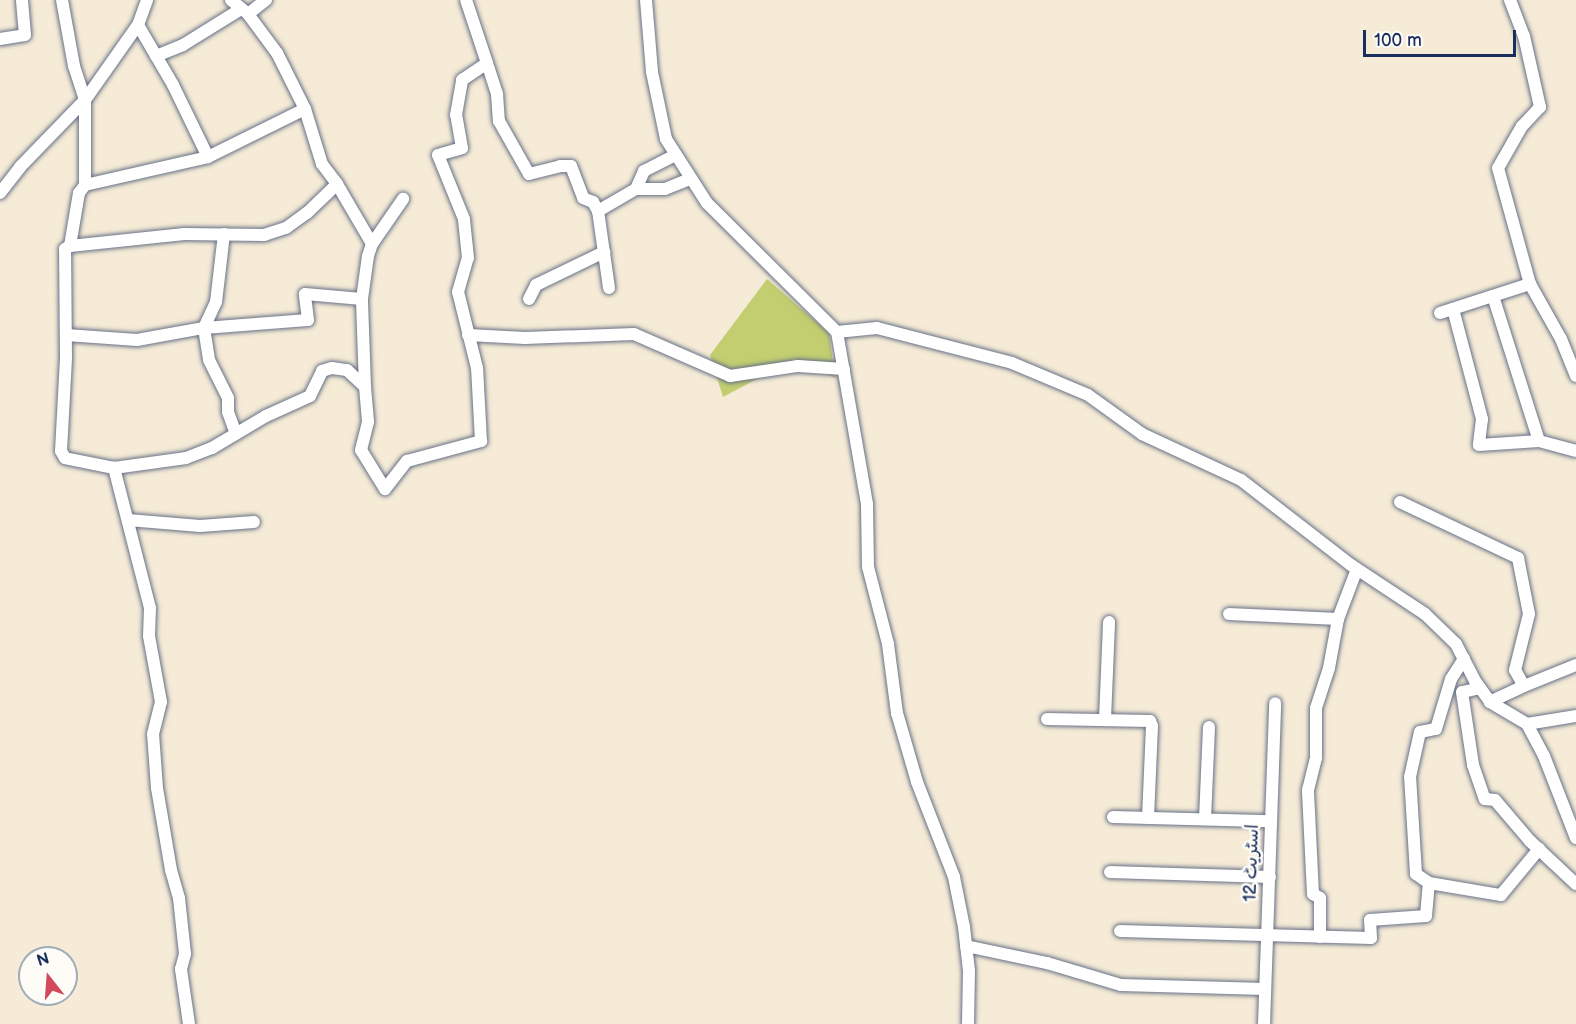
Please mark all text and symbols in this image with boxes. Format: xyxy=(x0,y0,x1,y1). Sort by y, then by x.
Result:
scale bar xyxy=(1366,18,1519,56)
text: 100 m xyxy=(1374,30,1422,51)
street label: اسٹریٹ 12 xyxy=(1240,824,1264,902)
north arrow xyxy=(18,946,78,1006)
text: N xyxy=(35,949,52,971)

